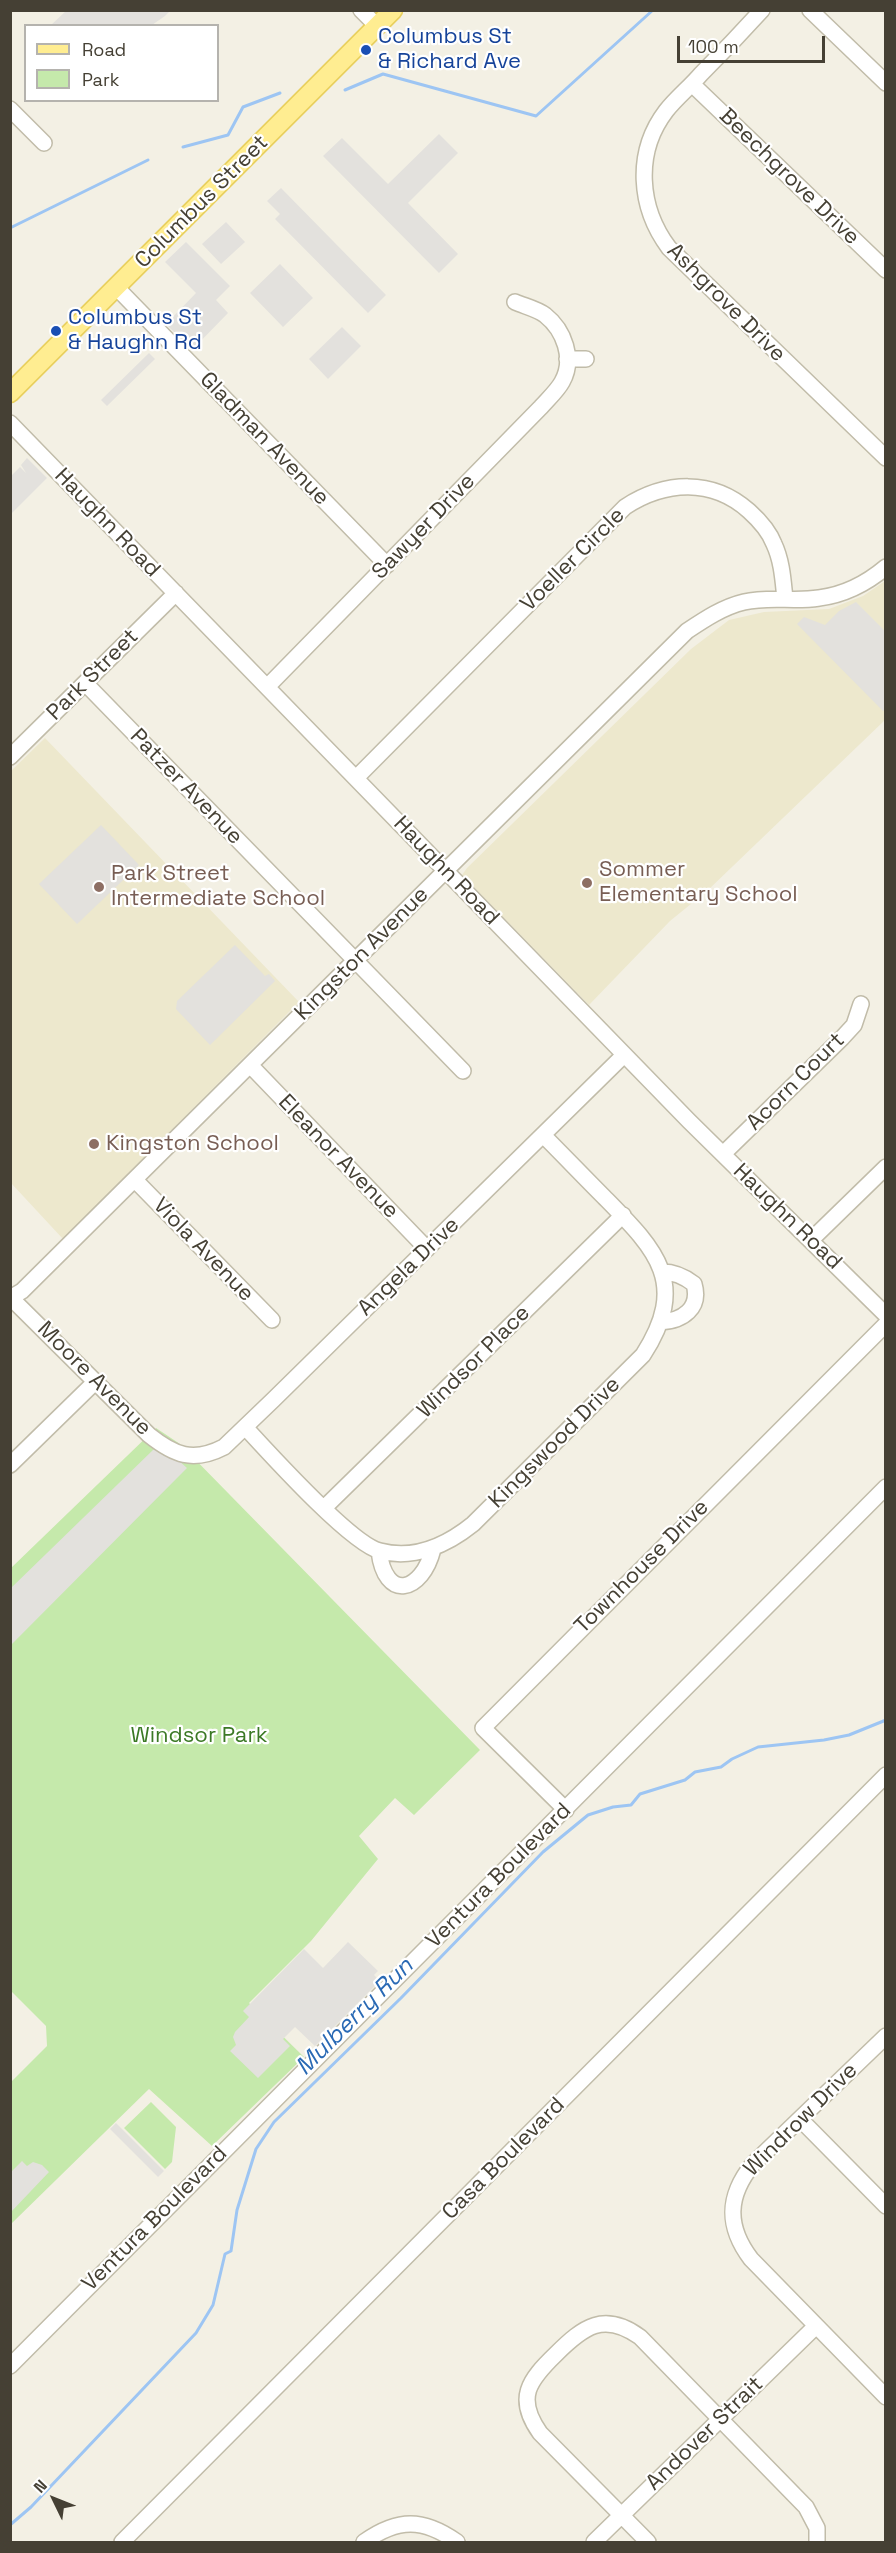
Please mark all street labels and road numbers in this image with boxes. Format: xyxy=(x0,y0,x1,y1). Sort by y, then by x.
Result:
street label: Beechgrove Drive xyxy=(713,103,865,251)
street label: Columbus Street xyxy=(130,130,274,274)
street label: Ashgrove Drive xyxy=(661,238,791,368)
street label: Gladman Avenue xyxy=(194,367,334,511)
street label: Haughn Road xyxy=(49,463,165,583)
street label: Sawyer Drive xyxy=(367,469,481,585)
street label: Voeller Circle xyxy=(516,503,630,617)
street label: Park Street xyxy=(42,624,144,726)
street label: Patzer Avenue xyxy=(124,724,248,850)
street label: Haughn Road xyxy=(388,811,504,931)
street label: Kingston Avenue xyxy=(290,882,434,1026)
street label: Acorn Court xyxy=(742,1028,850,1136)
street label: Eleanor Avenue xyxy=(272,1089,404,1225)
street label: Haughn Road xyxy=(727,1159,847,1275)
street label: Viola Avenue xyxy=(147,1193,259,1307)
street label: Angela Drive xyxy=(353,1212,465,1322)
street label: Windsor Place xyxy=(412,1300,536,1424)
street label: Moore Avenue xyxy=(31,1316,157,1442)
street label: Kingswood Drive xyxy=(484,1372,626,1514)
street label: Townhouse Drive xyxy=(569,1494,715,1640)
street label: Ventura Boulevard xyxy=(421,1798,577,1954)
street label: Windrow Drive xyxy=(739,2058,863,2182)
street label: Casa Boulevard xyxy=(437,2092,571,2226)
street label: Ventura Boulevard xyxy=(77,2141,233,2297)
street label: Andover Strait xyxy=(641,2371,769,2497)

